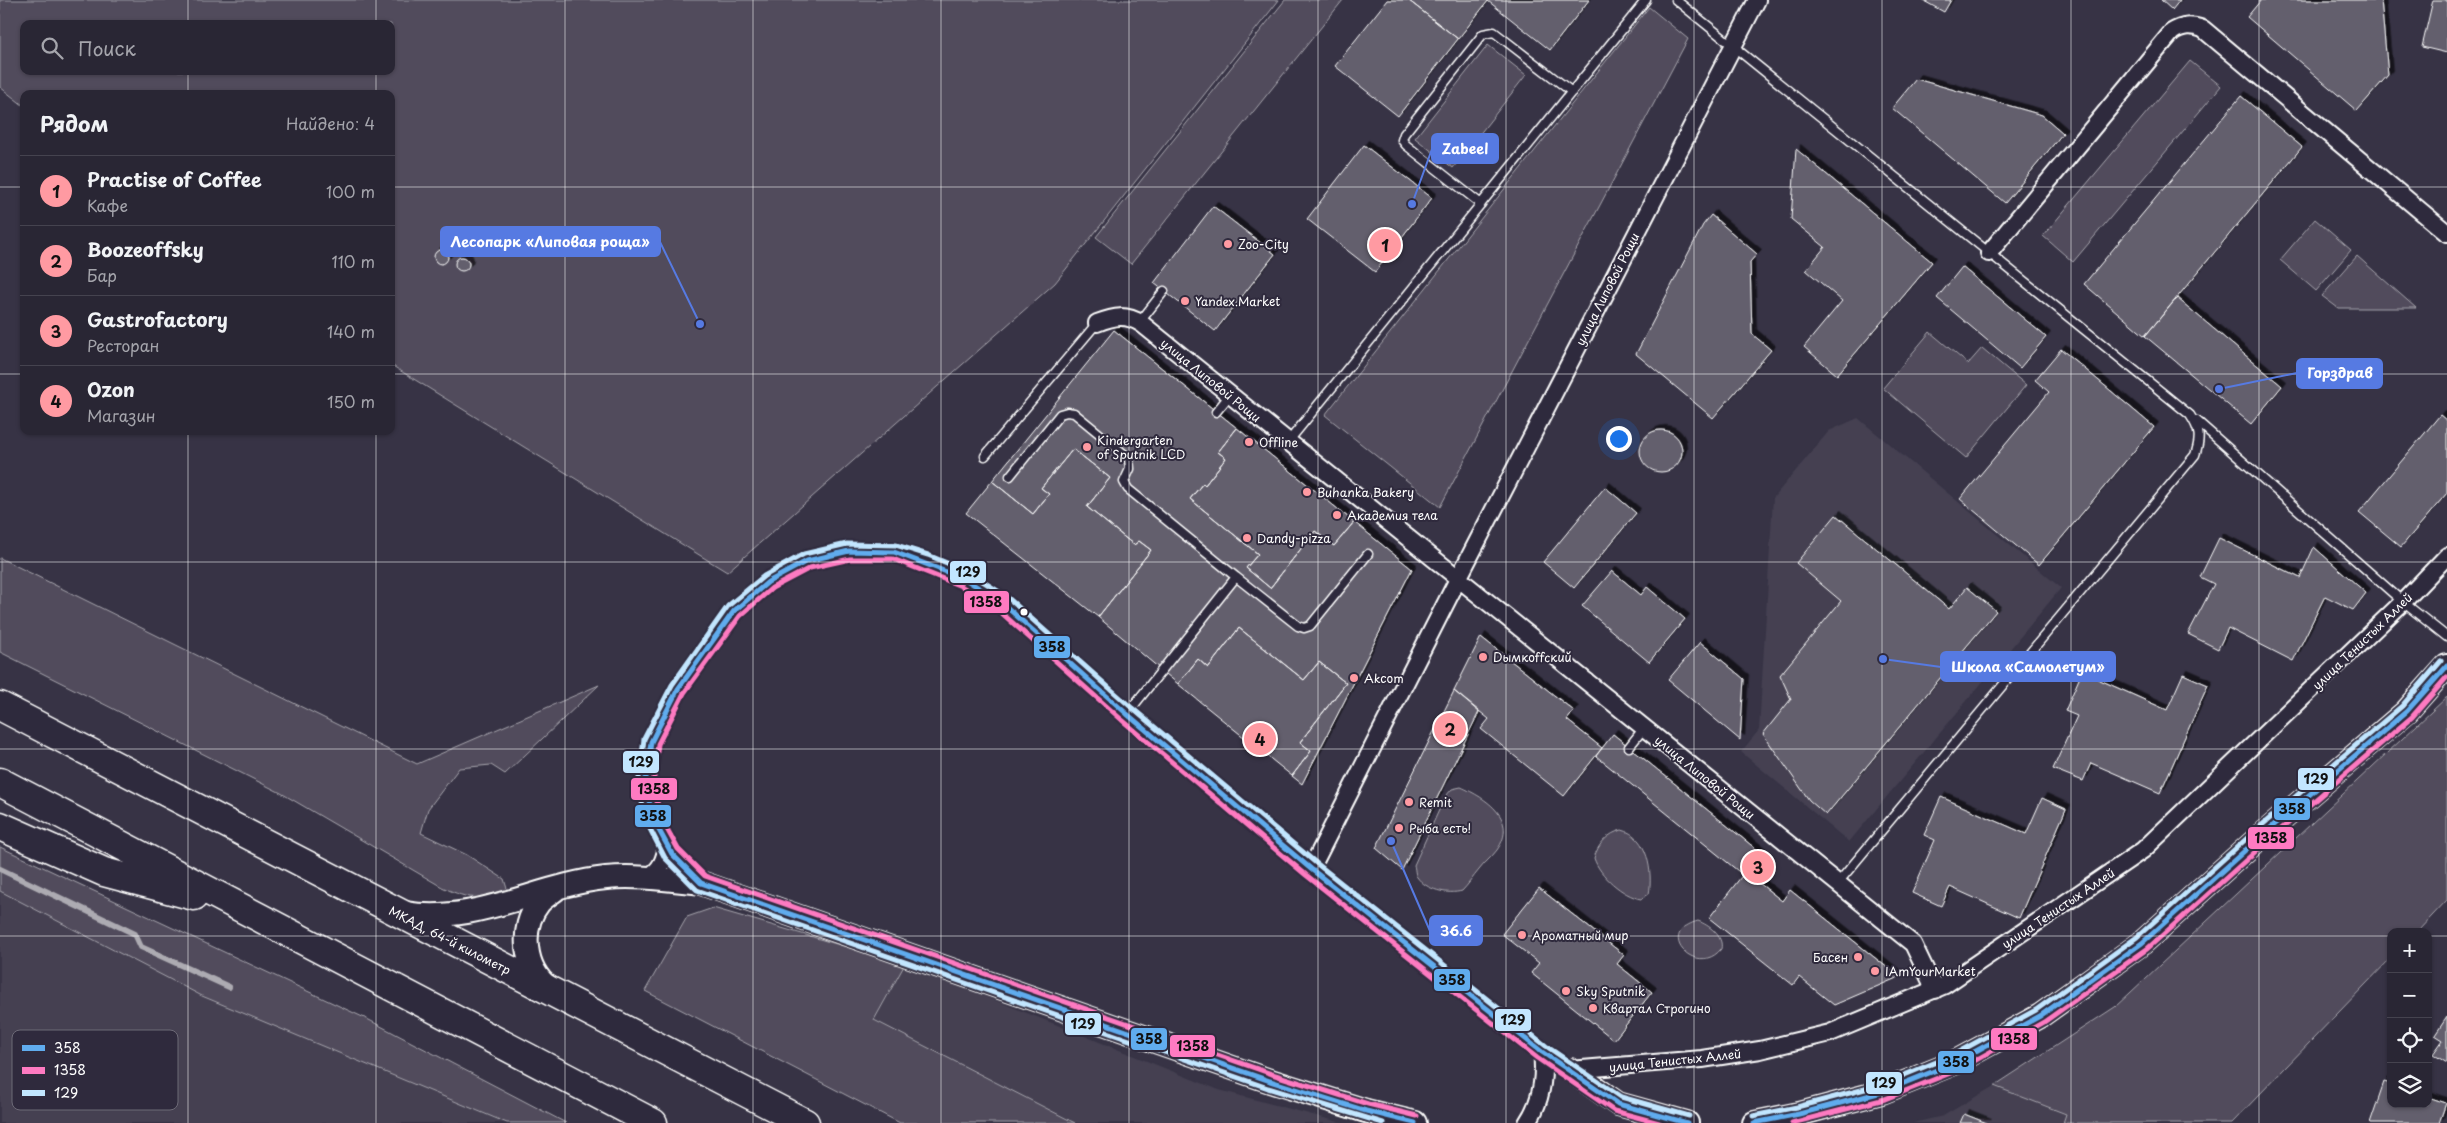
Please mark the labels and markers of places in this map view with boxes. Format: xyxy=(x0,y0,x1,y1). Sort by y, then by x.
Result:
callout: Zabeel xyxy=(1432,134,1498,163)
pin: 1 xyxy=(1369,226,1401,264)
callout: Лесопарк «Липовая роща» xyxy=(441,227,660,256)
place label: Zoo-City xyxy=(1238,235,1289,253)
marker: Zoo-City xyxy=(1222,238,1234,250)
place label: Yandex.Market xyxy=(1195,292,1280,310)
marker: Yandex.Market xyxy=(1179,295,1191,307)
callout: Горздрав xyxy=(2297,359,2382,388)
place label: Kindergarten of Sputnik LCD xyxy=(1097,431,1185,463)
place label: Offline xyxy=(1259,433,1299,451)
marker: Offline xyxy=(1243,436,1255,448)
marker: Kindergarten of Sputnik LCD xyxy=(1081,441,1093,453)
place label: Buhanka Bakery xyxy=(1317,483,1414,501)
marker: Buhanka Bakery xyxy=(1301,486,1313,498)
place label: Академия тела xyxy=(1347,506,1438,524)
marker: Академия тела xyxy=(1331,509,1343,521)
place label: Dandy-pizza xyxy=(1257,529,1331,547)
marker: Dandy-pizza xyxy=(1241,532,1253,544)
unlabelled marker xyxy=(1019,607,1029,617)
place label: Dымкoffский xyxy=(1493,648,1572,666)
marker: Dымкoffский xyxy=(1477,651,1489,663)
callout: Школа «Самолетум» xyxy=(1941,652,2115,681)
place label: Akcom xyxy=(1364,669,1404,687)
marker: Akcom xyxy=(1348,672,1360,684)
pin: 2 xyxy=(1434,710,1466,748)
pin: 4 xyxy=(1244,720,1276,758)
place label: Remit xyxy=(1419,793,1452,811)
marker: Remit xyxy=(1403,796,1415,808)
place label: Рыба есть! xyxy=(1409,819,1471,837)
marker: Рыба есть! xyxy=(1393,822,1405,834)
pin: 3 xyxy=(1742,848,1774,886)
callout: 36.6 xyxy=(1430,916,1482,945)
place label: Ароматный мир xyxy=(1532,926,1629,944)
marker: Ароматный мир xyxy=(1516,929,1528,941)
place label: Басен xyxy=(1813,948,1848,966)
marker: Басен xyxy=(1852,951,1864,963)
place label: IAmYourMarket xyxy=(1885,962,1976,980)
marker: IAmYourMarket xyxy=(1869,965,1881,977)
place label: Sky Sputnik xyxy=(1576,982,1645,1000)
marker: Sky Sputnik xyxy=(1560,985,1572,997)
place label: Квартал Строгино xyxy=(1603,999,1711,1017)
marker: Квартал Строгино xyxy=(1587,1002,1599,1014)

